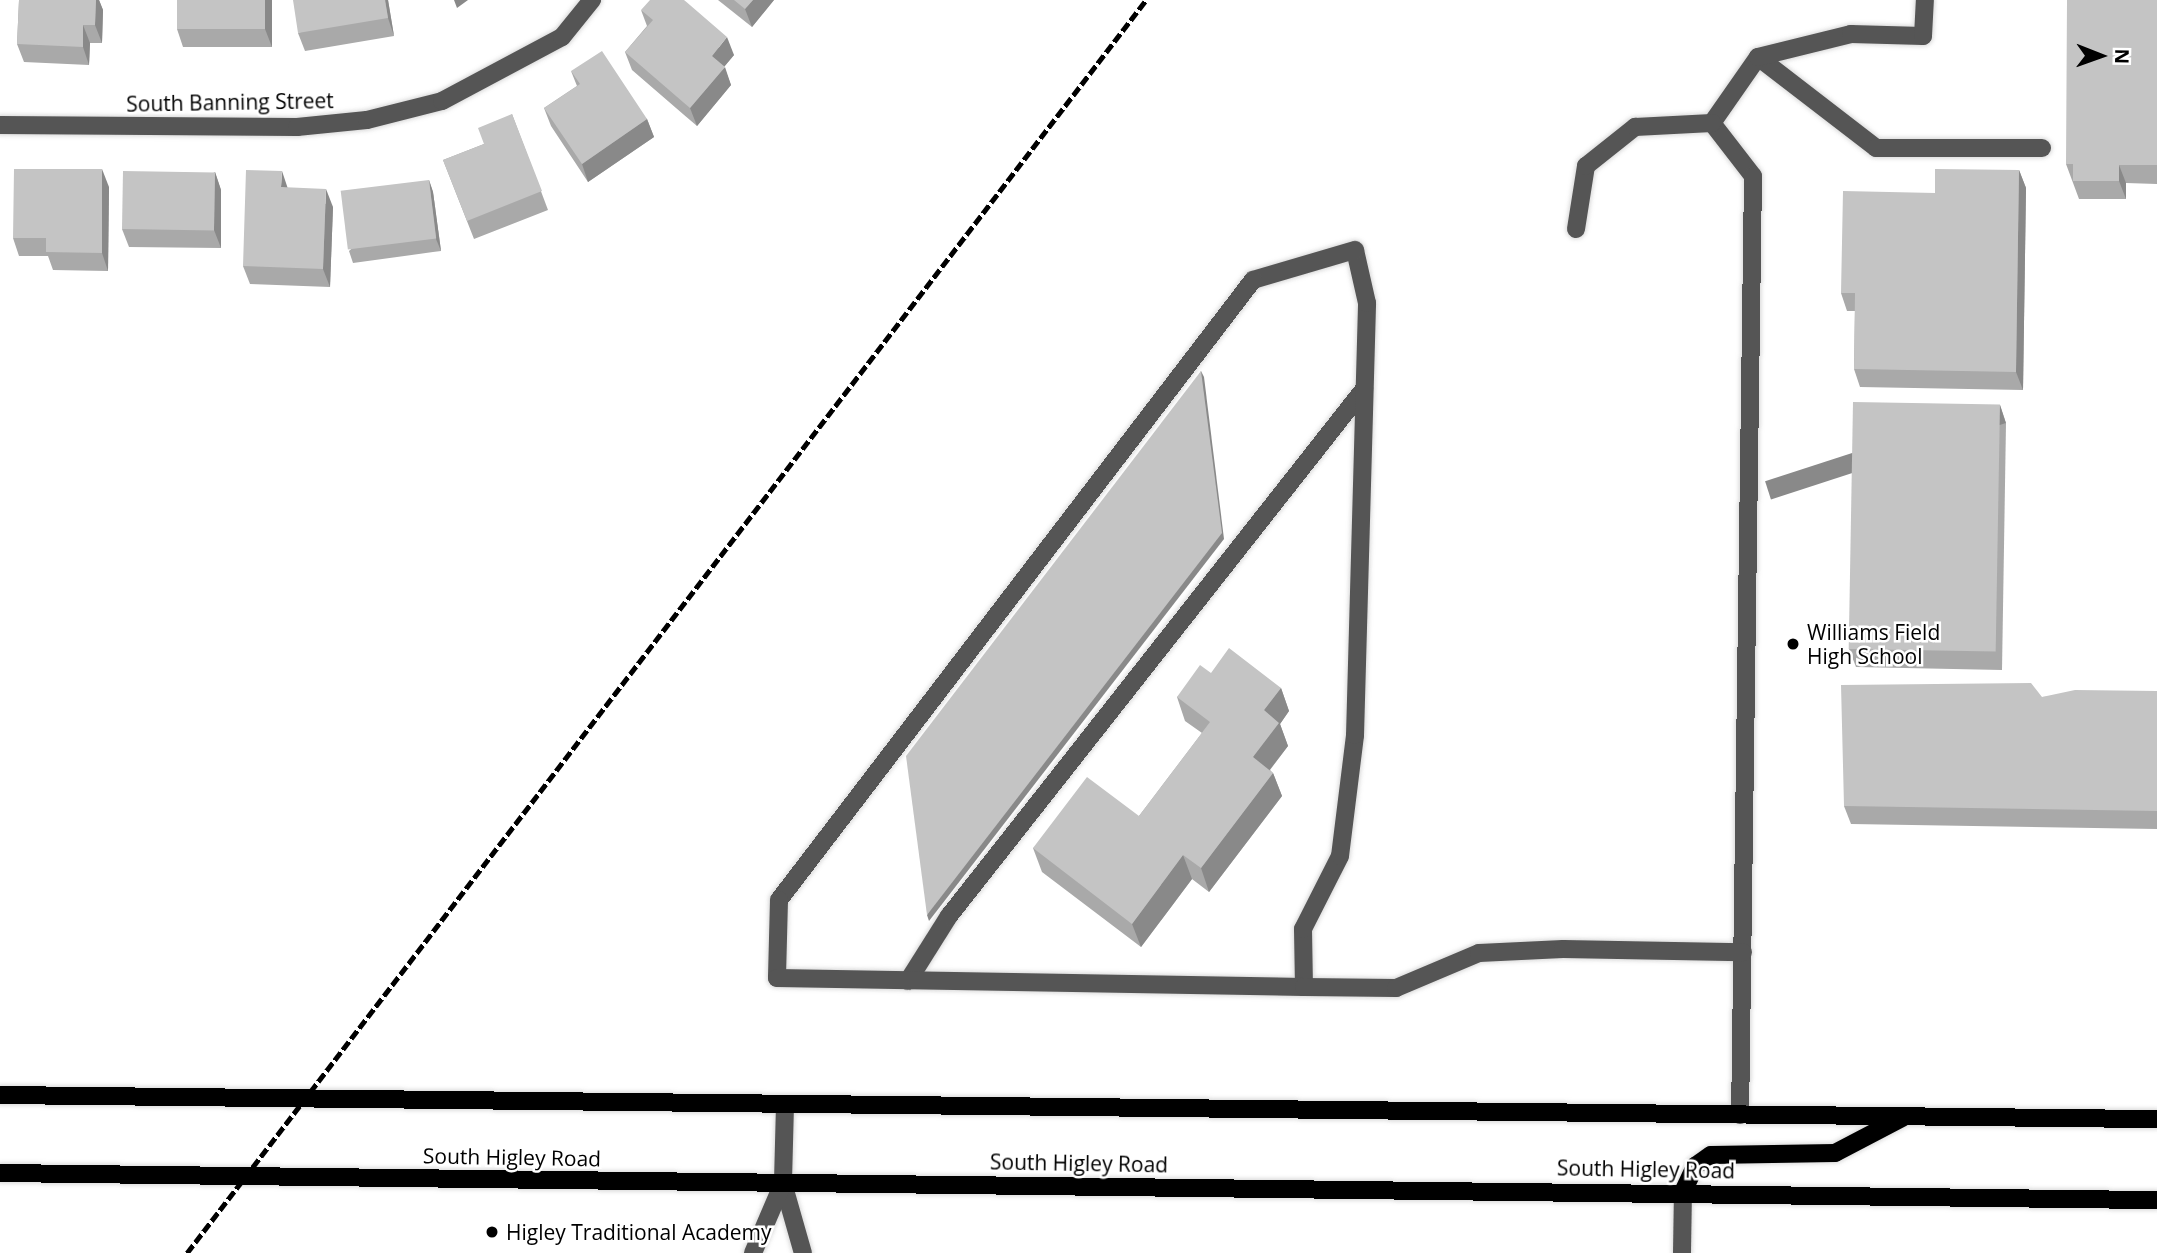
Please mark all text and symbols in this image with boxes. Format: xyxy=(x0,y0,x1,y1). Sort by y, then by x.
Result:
north arrow xyxy=(2066,21,2136,91)
text: N xyxy=(2109,48,2135,64)
street label: South Banning Street xyxy=(126,88,334,116)
place label: Williams Field High School xyxy=(1807,619,1940,669)
marker: Williams Field High School xyxy=(1785,636,1801,652)
street label: South Higley Road xyxy=(423,1143,601,1171)
street label: South Higley Road xyxy=(990,1149,1168,1177)
street label: South Higley Road xyxy=(1557,1155,1735,1183)
place label: Higley Traditional Academy xyxy=(506,1219,772,1245)
marker: Higley Traditional Academy xyxy=(484,1224,500,1240)

